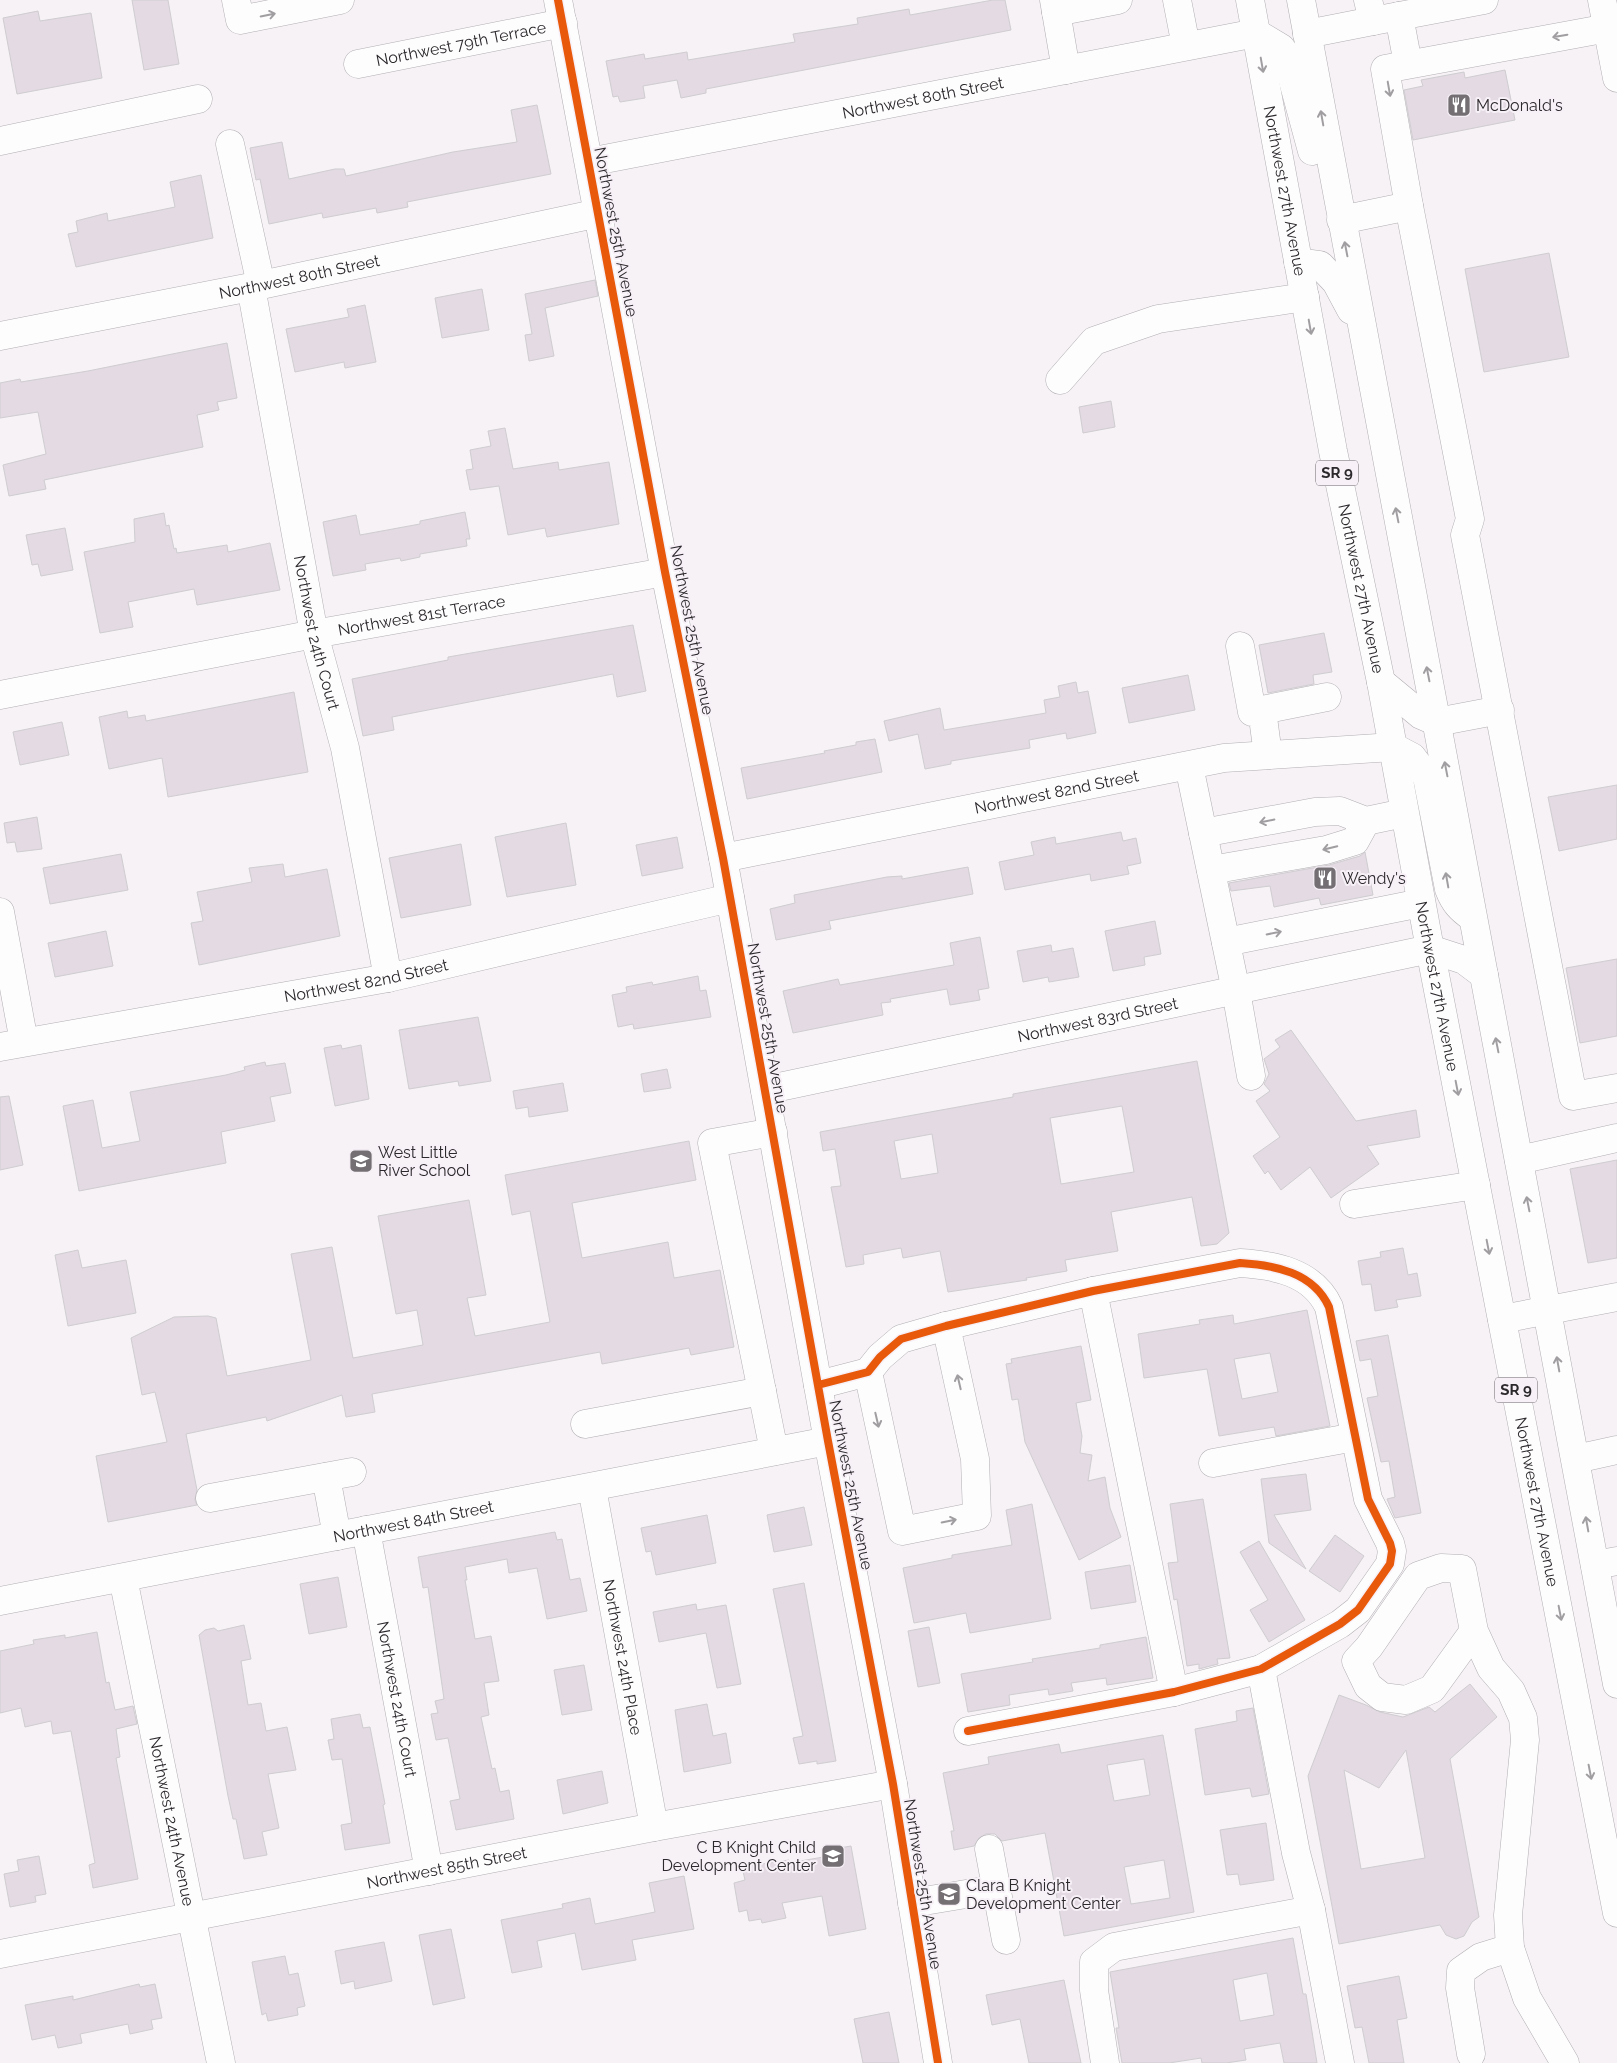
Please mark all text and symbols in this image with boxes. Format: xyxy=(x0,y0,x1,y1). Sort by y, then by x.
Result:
one-way arrow xyxy=(260,9,276,19)
street label: Northwest 79th Terrace xyxy=(374,17,548,70)
one-way arrow xyxy=(1552,32,1568,42)
one-way arrow xyxy=(1258,57,1268,73)
street label: Northwest 80th Street xyxy=(841,72,1006,122)
one-way arrow xyxy=(1384,80,1394,96)
restaurant icon: McDonald's xyxy=(1446,92,1472,118)
place label: McDonald's xyxy=(1476,96,1563,115)
street label: Northwest 27th Avenue xyxy=(1260,104,1310,277)
one-way arrow xyxy=(1317,110,1327,126)
street label: Northwest 25th Avenue xyxy=(590,145,642,319)
one-way arrow xyxy=(1341,241,1351,257)
street label: Northwest 80th Street xyxy=(217,250,382,303)
one-way arrow xyxy=(1306,319,1316,335)
road number: SR 9 xyxy=(1316,460,1358,486)
street label: Northwest 27th Avenue xyxy=(1335,502,1388,675)
one-way arrow xyxy=(1392,507,1401,523)
street label: Northwest 25th Avenue xyxy=(666,543,718,717)
street label: Northwest 24th Court xyxy=(290,554,344,713)
street label: Northwest 81st Terrace xyxy=(336,591,507,639)
one-way arrow xyxy=(1423,666,1432,682)
one-way arrow xyxy=(1441,761,1450,777)
street label: Northwest 82nd Street xyxy=(973,766,1141,817)
one-way arrow xyxy=(1259,816,1275,826)
one-way arrow xyxy=(1323,844,1339,853)
restaurant icon: Wendy's xyxy=(1312,865,1338,891)
place label: Wendy's xyxy=(1342,869,1406,888)
one-way arrow xyxy=(1442,872,1452,888)
street label: Northwest 27th Avenue xyxy=(1412,900,1463,1073)
one-way arrow xyxy=(1265,928,1281,937)
street label: Northwest 25th Avenue xyxy=(744,941,792,1115)
street label: Northwest 82nd Street xyxy=(282,955,451,1006)
street label: Northwest 83rd Street xyxy=(1016,993,1180,1046)
one-way arrow xyxy=(1492,1037,1502,1053)
one-way arrow xyxy=(1452,1079,1462,1095)
place label: West Little River School xyxy=(378,1143,471,1180)
school or university icon: West Little River School xyxy=(348,1148,374,1174)
one-way arrow xyxy=(1523,1197,1532,1213)
one-way arrow xyxy=(1484,1239,1493,1255)
one-way arrow xyxy=(1553,1356,1563,1372)
one-way arrow xyxy=(954,1375,964,1391)
road number: SR 9 xyxy=(1495,1378,1537,1402)
street label: Northwest 25th Avenue xyxy=(825,1398,877,1572)
one-way arrow xyxy=(873,1411,882,1427)
street label: Northwest 27th Avenue xyxy=(1511,1415,1563,1588)
street label: Northwest 84th Street xyxy=(332,1496,496,1546)
one-way arrow xyxy=(941,1516,957,1525)
one-way arrow xyxy=(1582,1516,1592,1532)
street label: Northwest 24th Place xyxy=(599,1578,647,1737)
one-way arrow xyxy=(1555,1604,1565,1620)
street label: Northwest 24th Court xyxy=(374,1620,421,1779)
street label: Northwest 24th Avenue xyxy=(146,1735,199,1908)
one-way arrow xyxy=(1586,1764,1596,1780)
street label: Northwest 25th Avenue xyxy=(900,1797,946,1971)
place label: C B Knight Child Development Center xyxy=(661,1838,816,1875)
street label: Northwest 85th Street xyxy=(365,1842,529,1892)
school or university icon: C B Knight Child Development Center xyxy=(820,1843,846,1869)
place label: Clara B Knight Development Center xyxy=(966,1876,1121,1913)
school or university icon: Clara B Knight Development Center xyxy=(936,1881,962,1907)

